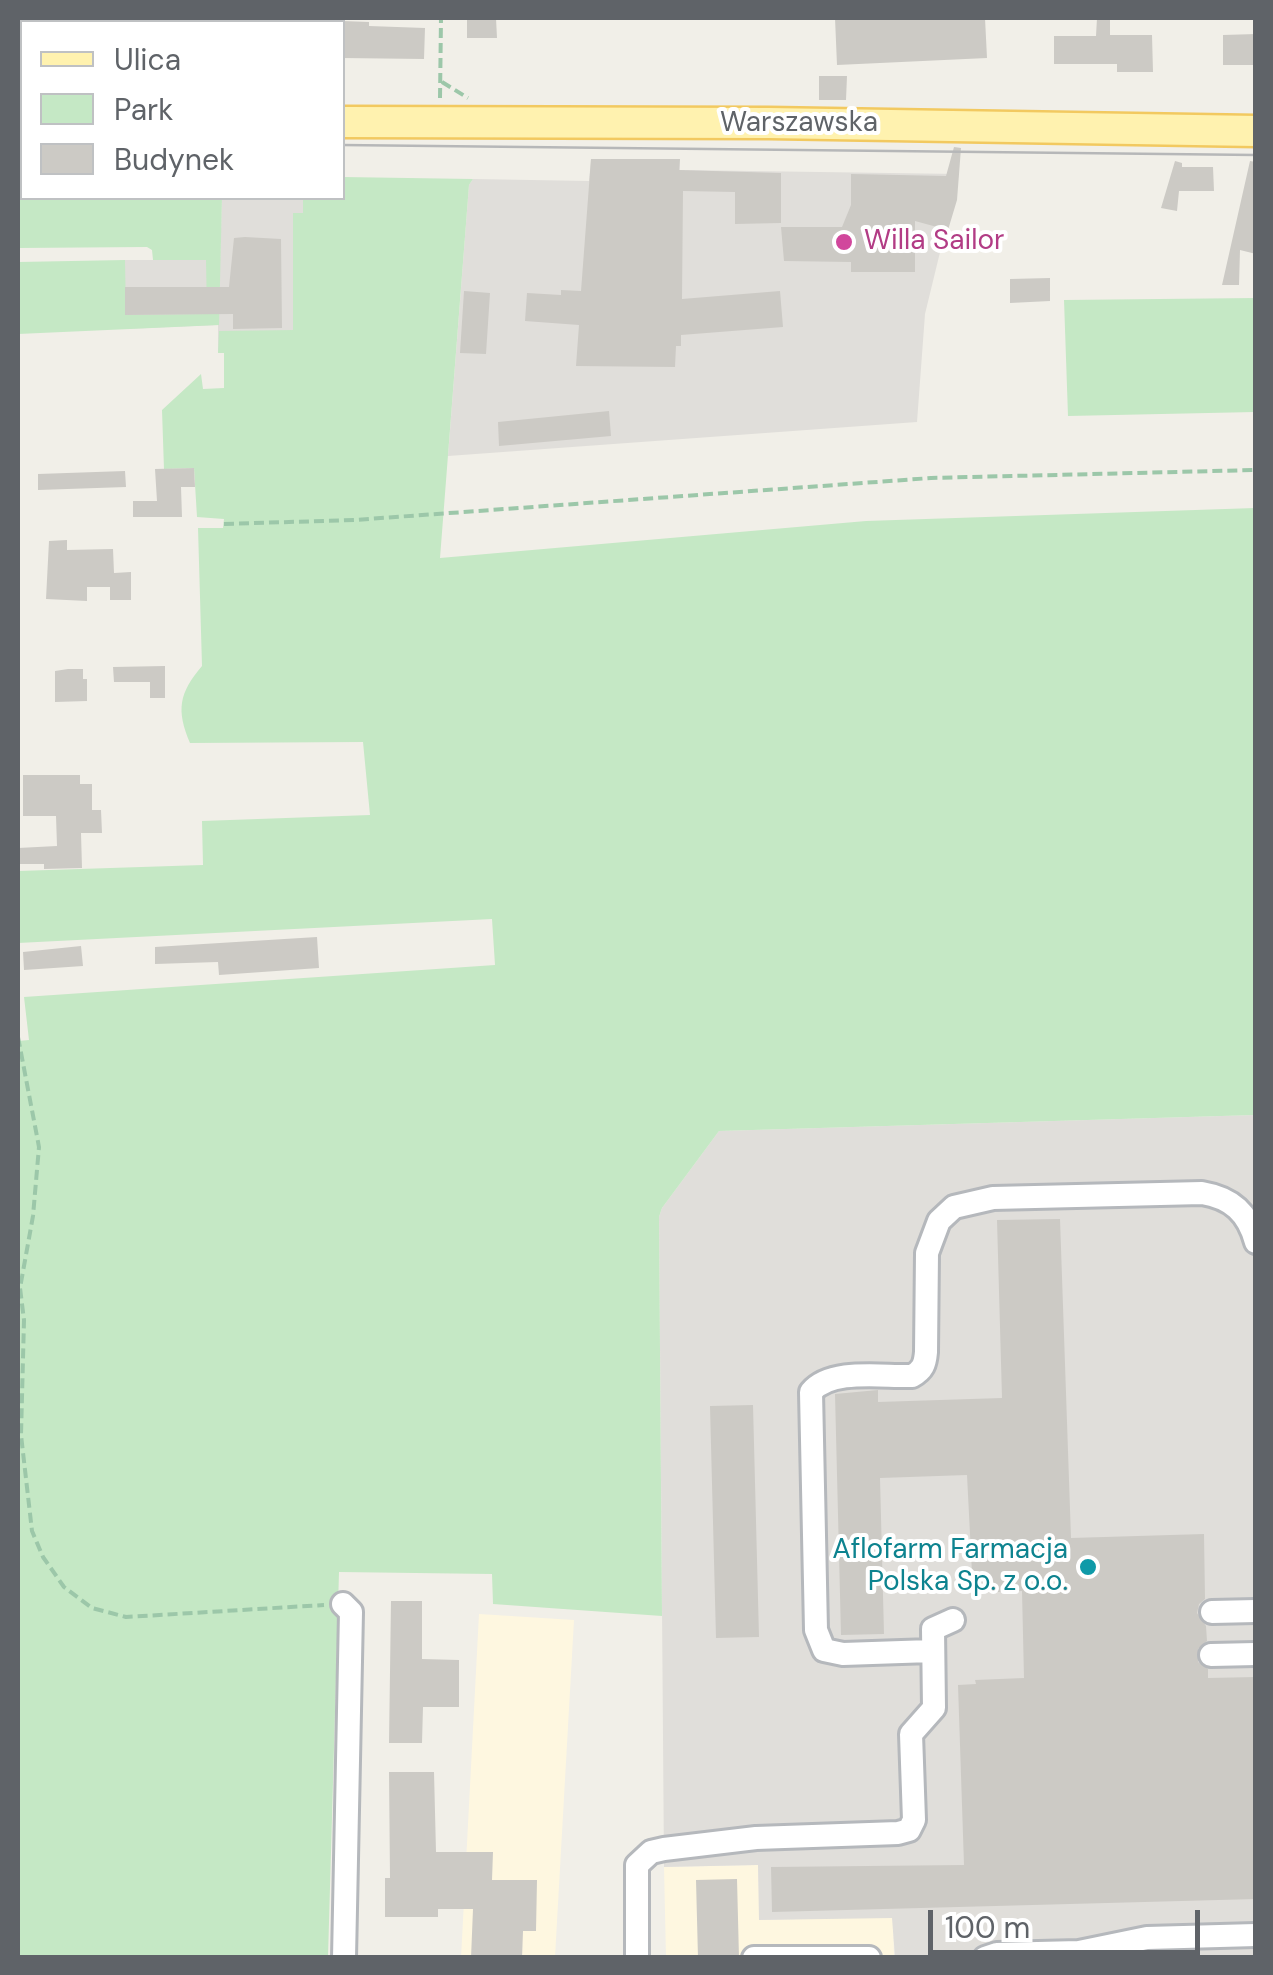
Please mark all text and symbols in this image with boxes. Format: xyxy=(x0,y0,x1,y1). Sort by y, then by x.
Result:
legend xyxy=(20,20,345,200)
text: Ulica xyxy=(114,40,181,79)
text: Park xyxy=(114,90,173,129)
street label: Warszawska xyxy=(720,107,878,141)
text: Budynek xyxy=(114,140,234,179)
place label: Willa Sailor xyxy=(864,225,1004,259)
marker: Willa Sailor xyxy=(833,231,855,253)
place label: Aflofarm Farmacja Polska Sp. z o.o. xyxy=(832,1534,1068,1600)
marker: Aflofarm Farmacja Polska Sp. z o.o. xyxy=(1077,1556,1099,1578)
scale bar xyxy=(933,1890,1206,1952)
text: 100 m xyxy=(945,1908,1030,1947)

